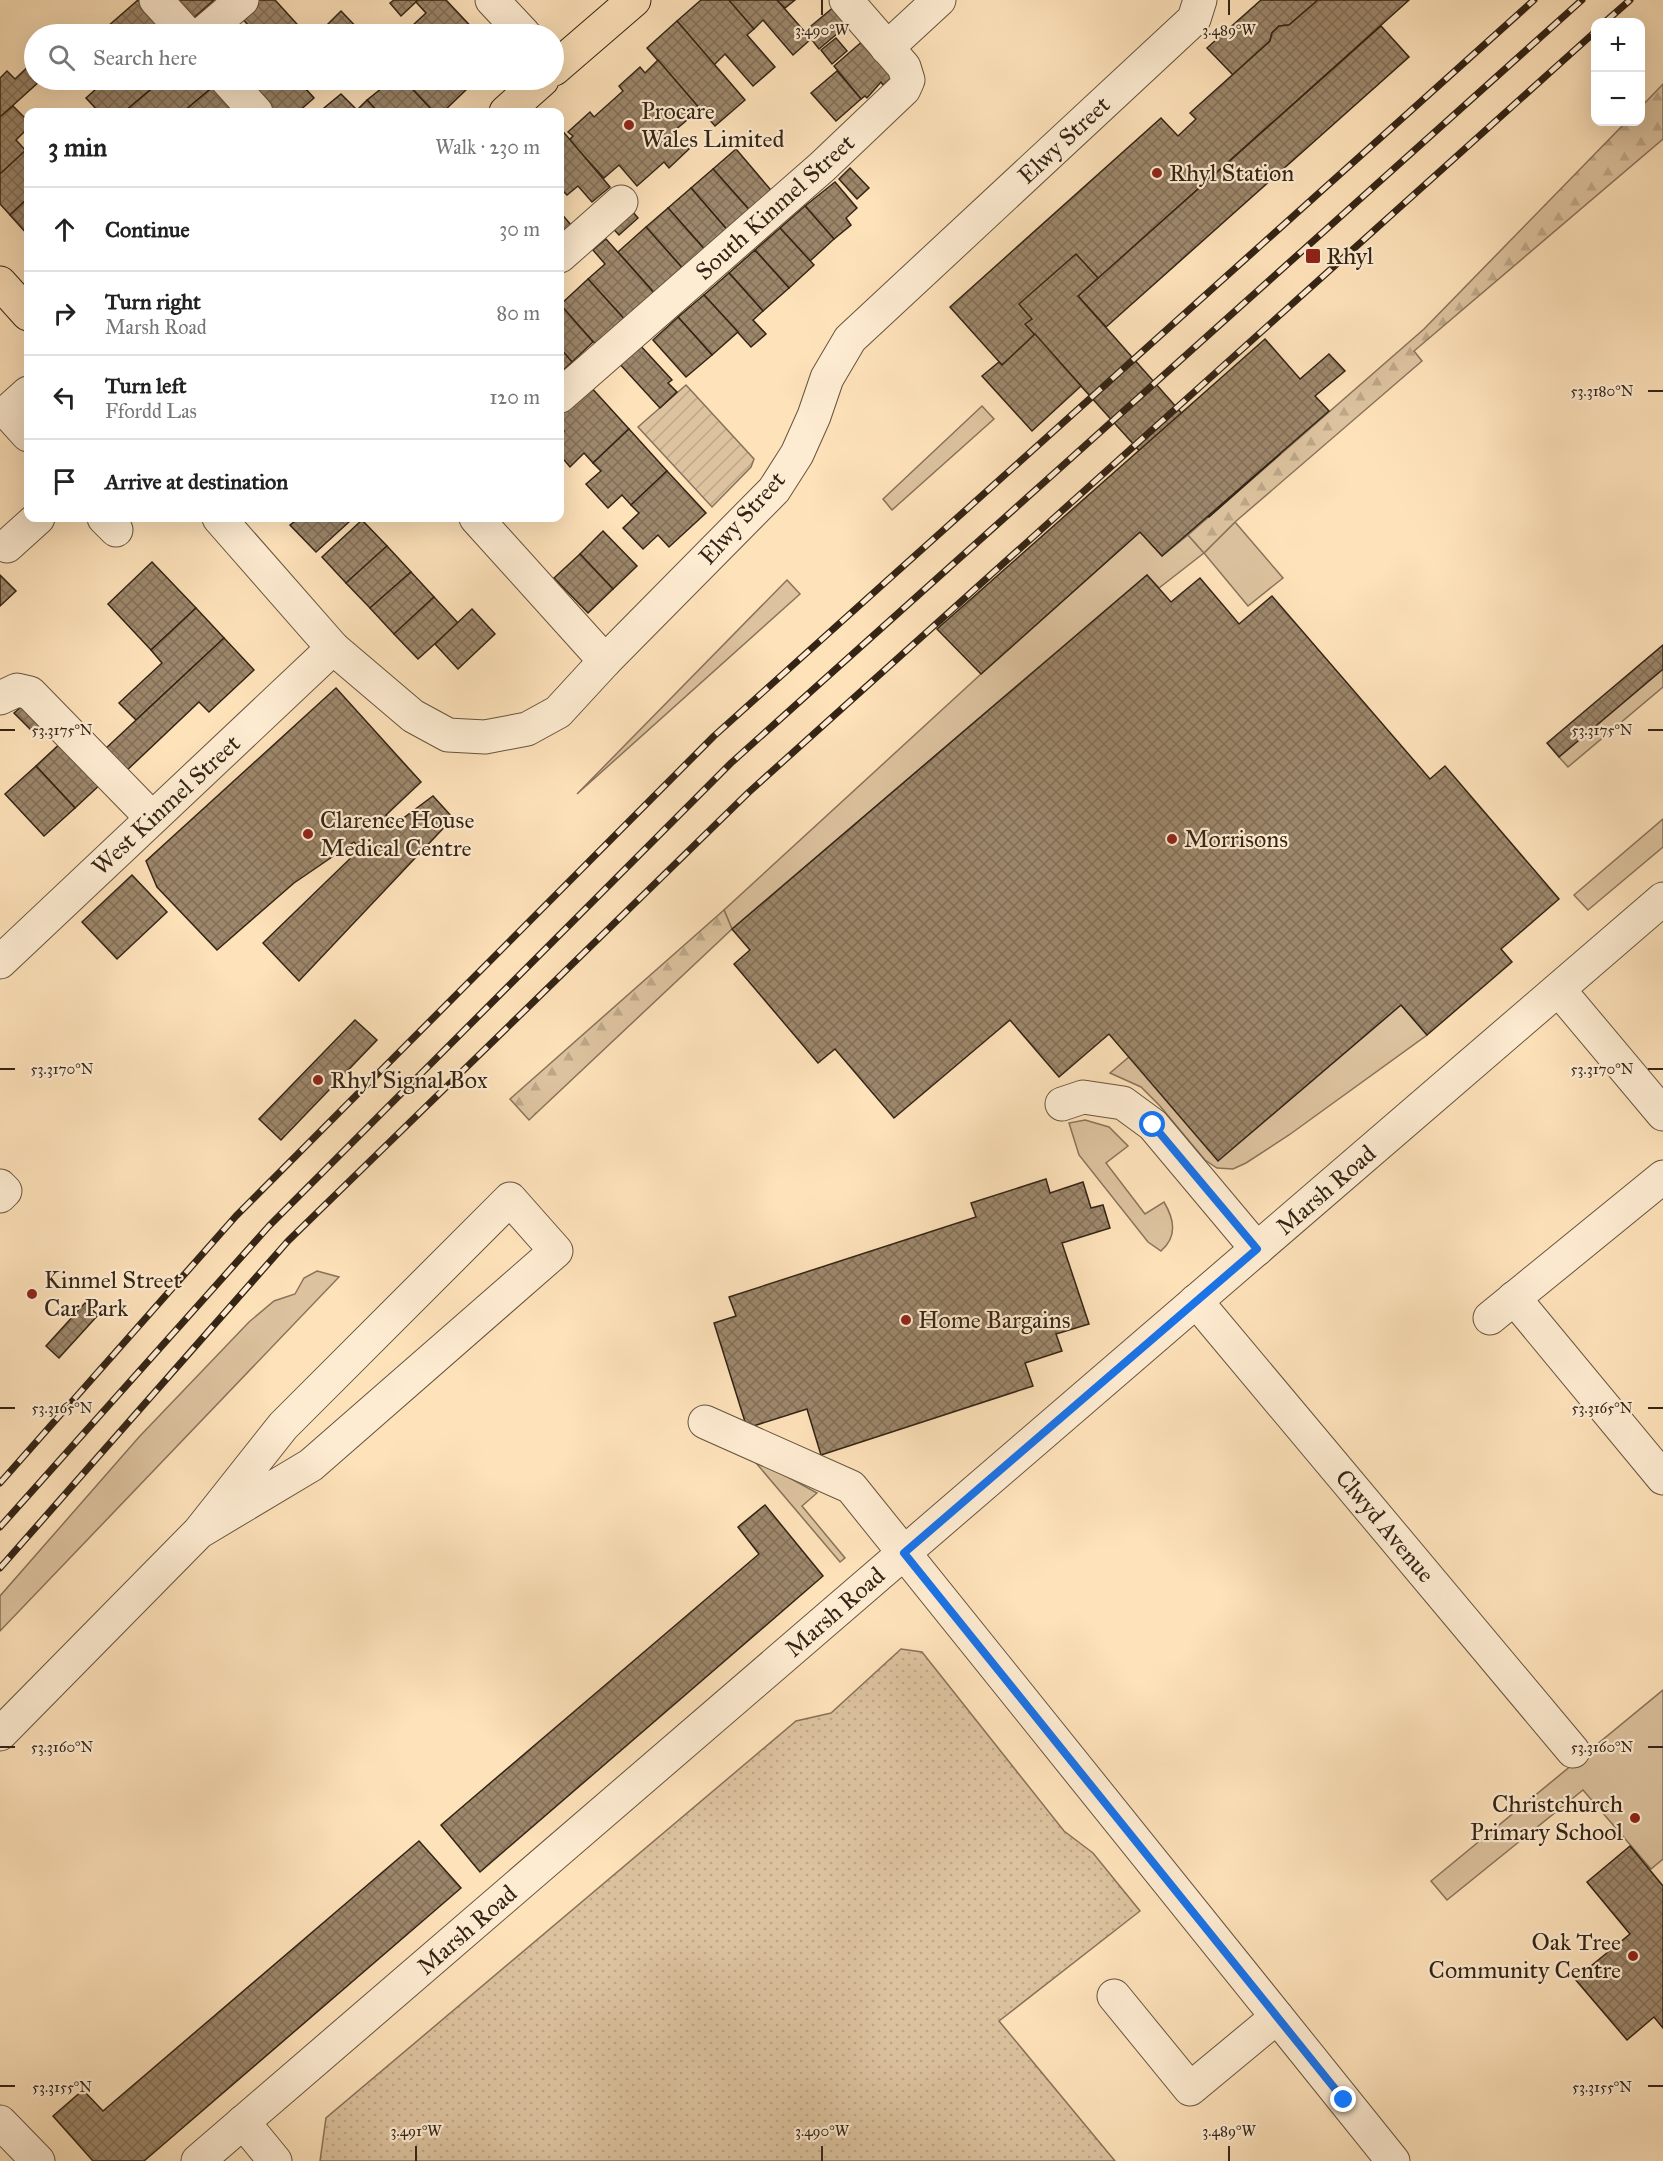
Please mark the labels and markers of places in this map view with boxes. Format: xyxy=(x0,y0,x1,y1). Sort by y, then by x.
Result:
place label: Procare Wales Limited xyxy=(641,96,785,154)
marker: Procare Wales Limited xyxy=(622,118,636,132)
place label: Rhyl Station xyxy=(1169,158,1294,188)
marker: Rhyl Station xyxy=(1150,166,1164,180)
place label: Rhyl xyxy=(1326,241,1374,271)
marker: Rhyl xyxy=(1304,247,1322,265)
place label: Clarence House Medical Centre xyxy=(320,805,474,863)
place label: Morrisons xyxy=(1184,824,1288,854)
marker: Clarence House Medical Centre xyxy=(301,827,315,841)
marker: Morrisons xyxy=(1165,832,1179,846)
place label: Rhyl Signal Box xyxy=(330,1065,488,1095)
marker: Rhyl Signal Box xyxy=(311,1073,325,1087)
place label: Kinmel Street Car Park xyxy=(44,1265,182,1323)
marker: Kinmel Street Car Park xyxy=(25,1287,39,1301)
place label: Home Bargains xyxy=(918,1305,1071,1335)
marker: Home Bargains xyxy=(899,1313,913,1327)
place label: Christchurch Primary School xyxy=(1470,1789,1624,1847)
marker: Christchurch Primary School xyxy=(1628,1811,1642,1825)
place label: Oak Tree Community Centre xyxy=(1429,1927,1621,1985)
marker: Oak Tree Community Centre xyxy=(1626,1949,1640,1963)

